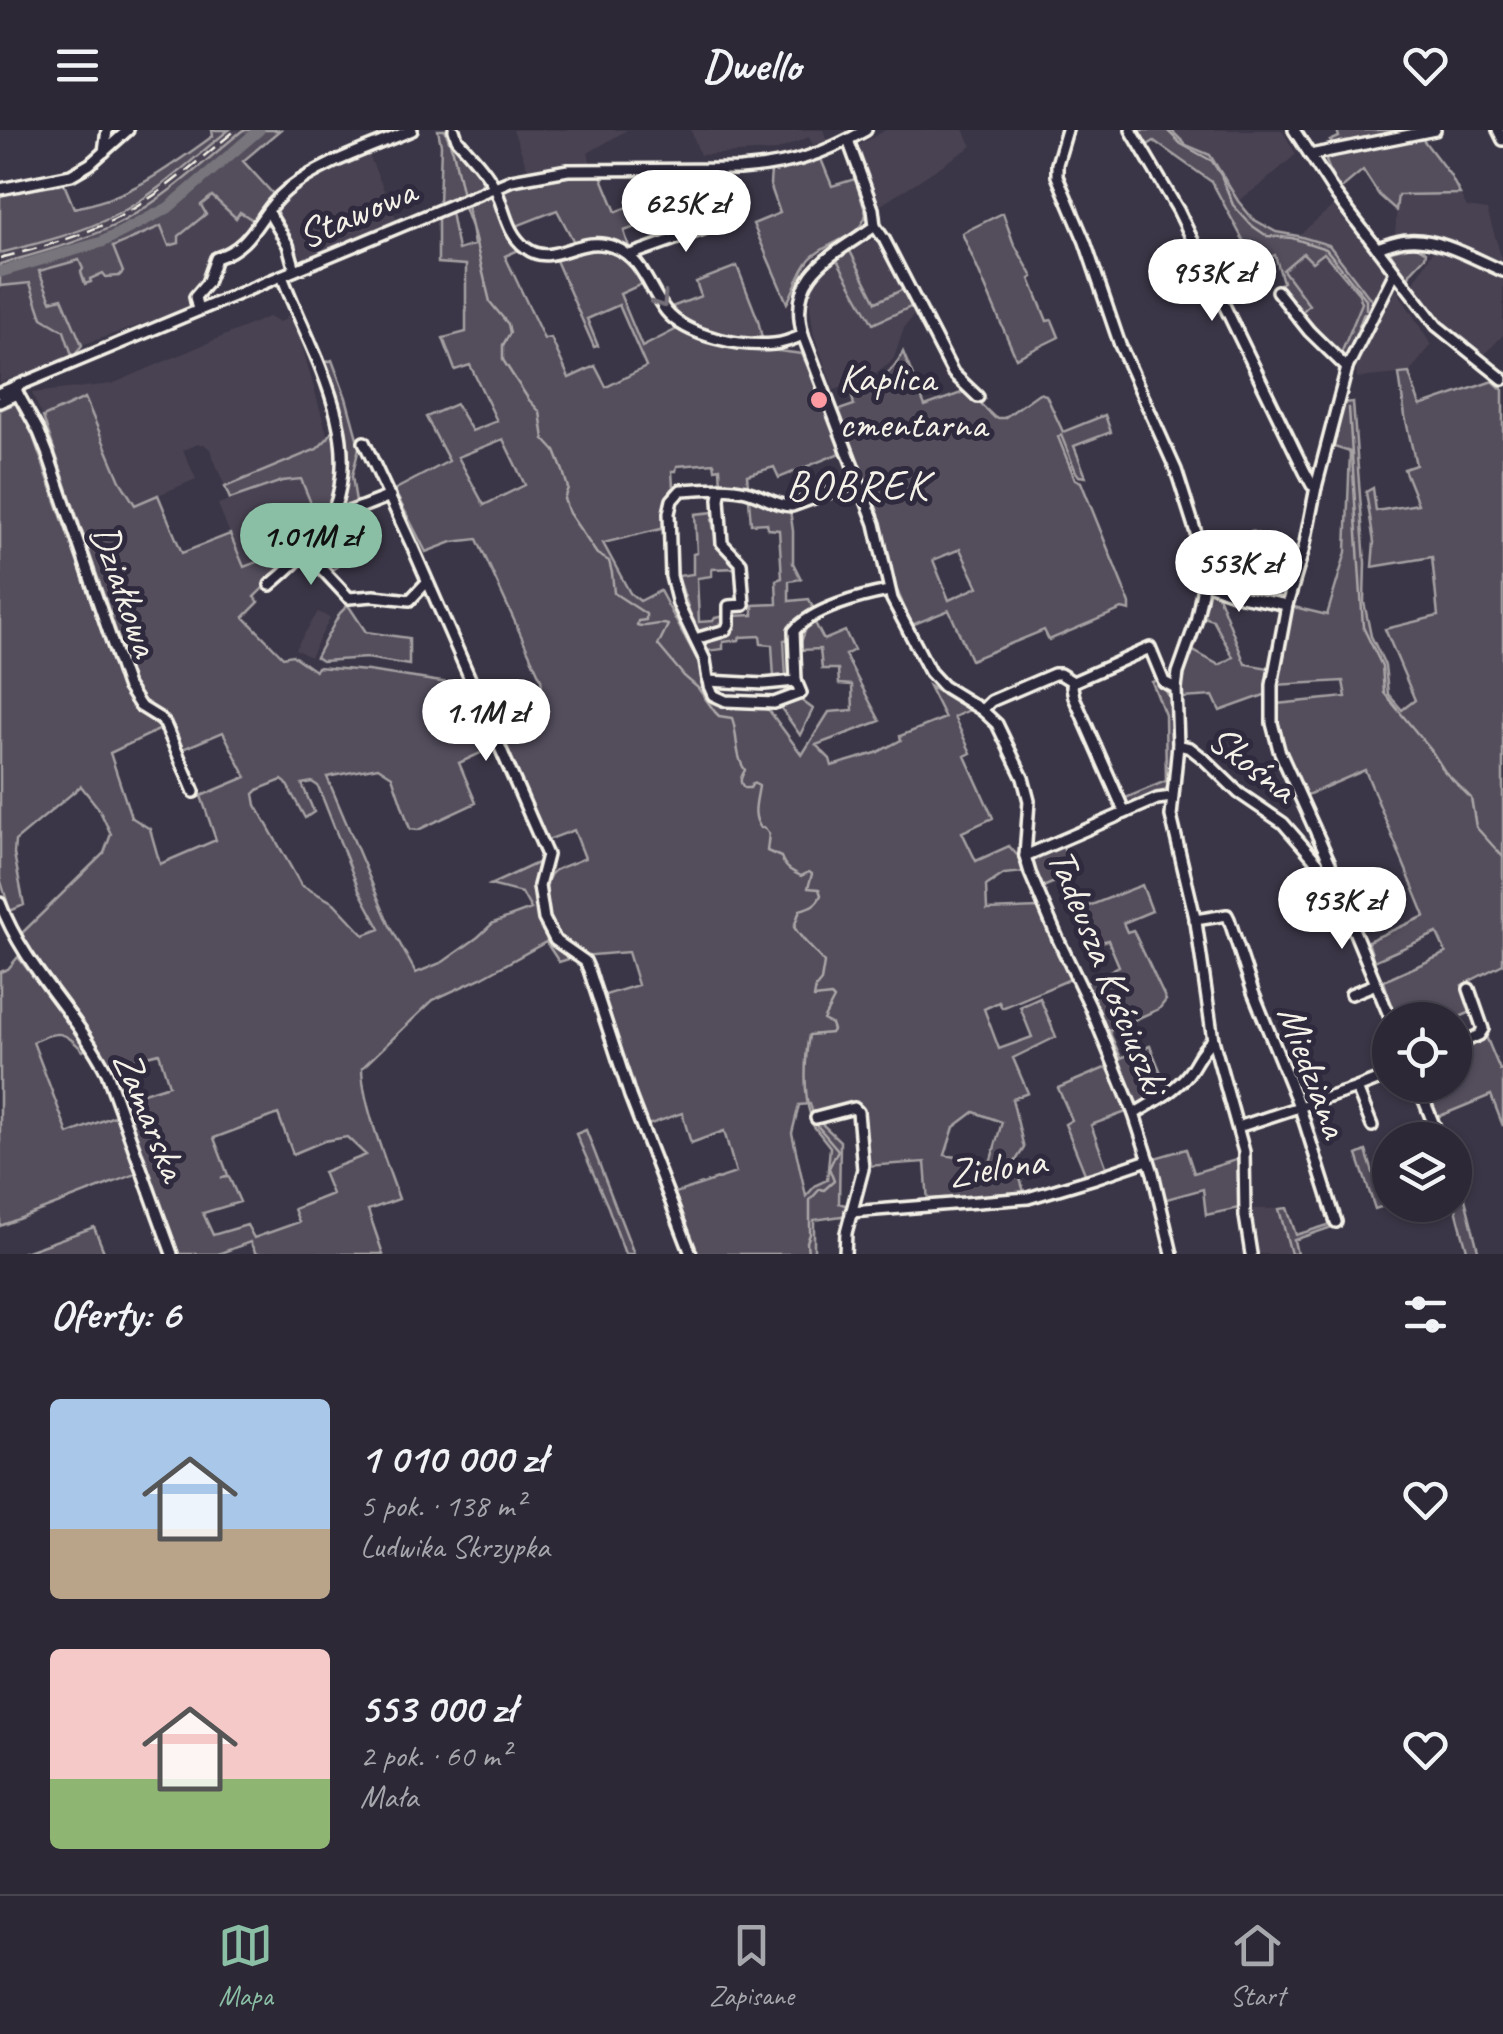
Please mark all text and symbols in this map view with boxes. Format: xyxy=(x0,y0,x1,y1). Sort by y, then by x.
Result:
text: Dwello xyxy=(703,37,800,94)
icon: menu xyxy=(50,38,105,93)
icon: heart xyxy=(1398,38,1453,93)
street label: Stawowa xyxy=(290,165,426,260)
pin: 625K zł xyxy=(594,170,778,255)
text: 625K zł xyxy=(644,182,728,223)
pin: 953K zł xyxy=(1120,239,1304,324)
text: 953K zł xyxy=(1170,251,1254,292)
one-way arrow xyxy=(649,290,668,308)
place label: Kaplica cmentarna xyxy=(839,353,990,449)
marker: Kaplica cmentarna xyxy=(808,389,830,411)
district label: BOBREK xyxy=(786,459,936,512)
pin: 1.01M zł xyxy=(208,503,414,588)
text: 1.01M zł xyxy=(262,515,360,556)
street label: Działkowa xyxy=(79,518,172,665)
pin: 553K zł xyxy=(1147,530,1331,615)
text: 553K zł xyxy=(1197,542,1281,583)
pin: 1.1M zł xyxy=(394,679,578,764)
text: 1.1M zł xyxy=(444,691,528,732)
street label: Skośna xyxy=(1198,714,1308,815)
street label: Tadeusza Kościuszki xyxy=(1036,841,1182,1105)
pin: 953K zł xyxy=(1250,867,1434,952)
text: 953K zł xyxy=(1300,879,1384,920)
street label: Miedziana xyxy=(1266,998,1361,1147)
map controls xyxy=(1372,1002,1472,1222)
button: locate xyxy=(1372,1002,1472,1102)
street label: Zamarska xyxy=(102,1043,200,1191)
button: layers xyxy=(1372,1122,1472,1222)
street label: Zielona xyxy=(945,1135,1051,1199)
icon: filters xyxy=(1398,1287,1453,1342)
text: Oferty: 6 xyxy=(50,1288,180,1341)
text: 1 010 000 zł xyxy=(360,1432,545,1485)
icon: home xyxy=(130,1439,250,1559)
icon: heart xyxy=(1398,1472,1453,1527)
text: 5 pok. · 138 m² xyxy=(360,1485,524,1526)
text: Ludwika Skrzypka xyxy=(360,1526,550,1567)
text: 553 000 zł xyxy=(360,1682,515,1735)
icon: home xyxy=(130,1689,250,1809)
icon: heart xyxy=(1398,1722,1453,1777)
text: 2 pok. · 60 m² xyxy=(360,1735,510,1776)
text: Mała xyxy=(360,1776,418,1817)
tab: Mapa xyxy=(218,1918,273,2013)
tab: Zapisane xyxy=(709,1918,794,2013)
tab: Start xyxy=(1230,1918,1285,2013)

